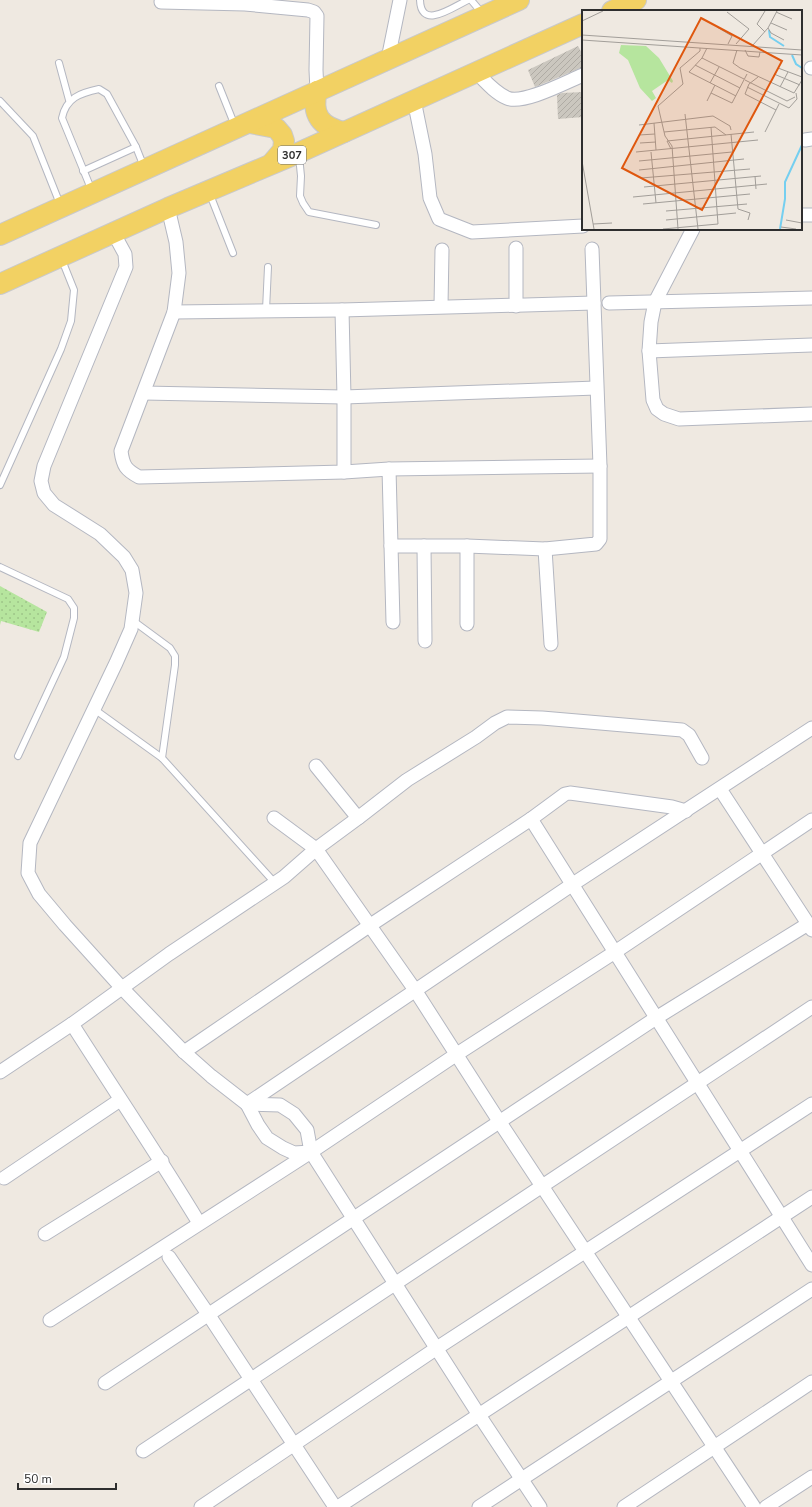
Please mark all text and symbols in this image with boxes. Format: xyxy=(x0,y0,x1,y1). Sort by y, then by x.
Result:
inset map xyxy=(582,10,802,230)
road number: 307 xyxy=(278,146,306,164)
scale bar xyxy=(18,1465,116,1491)
text: 50 m xyxy=(24,1471,52,1487)

